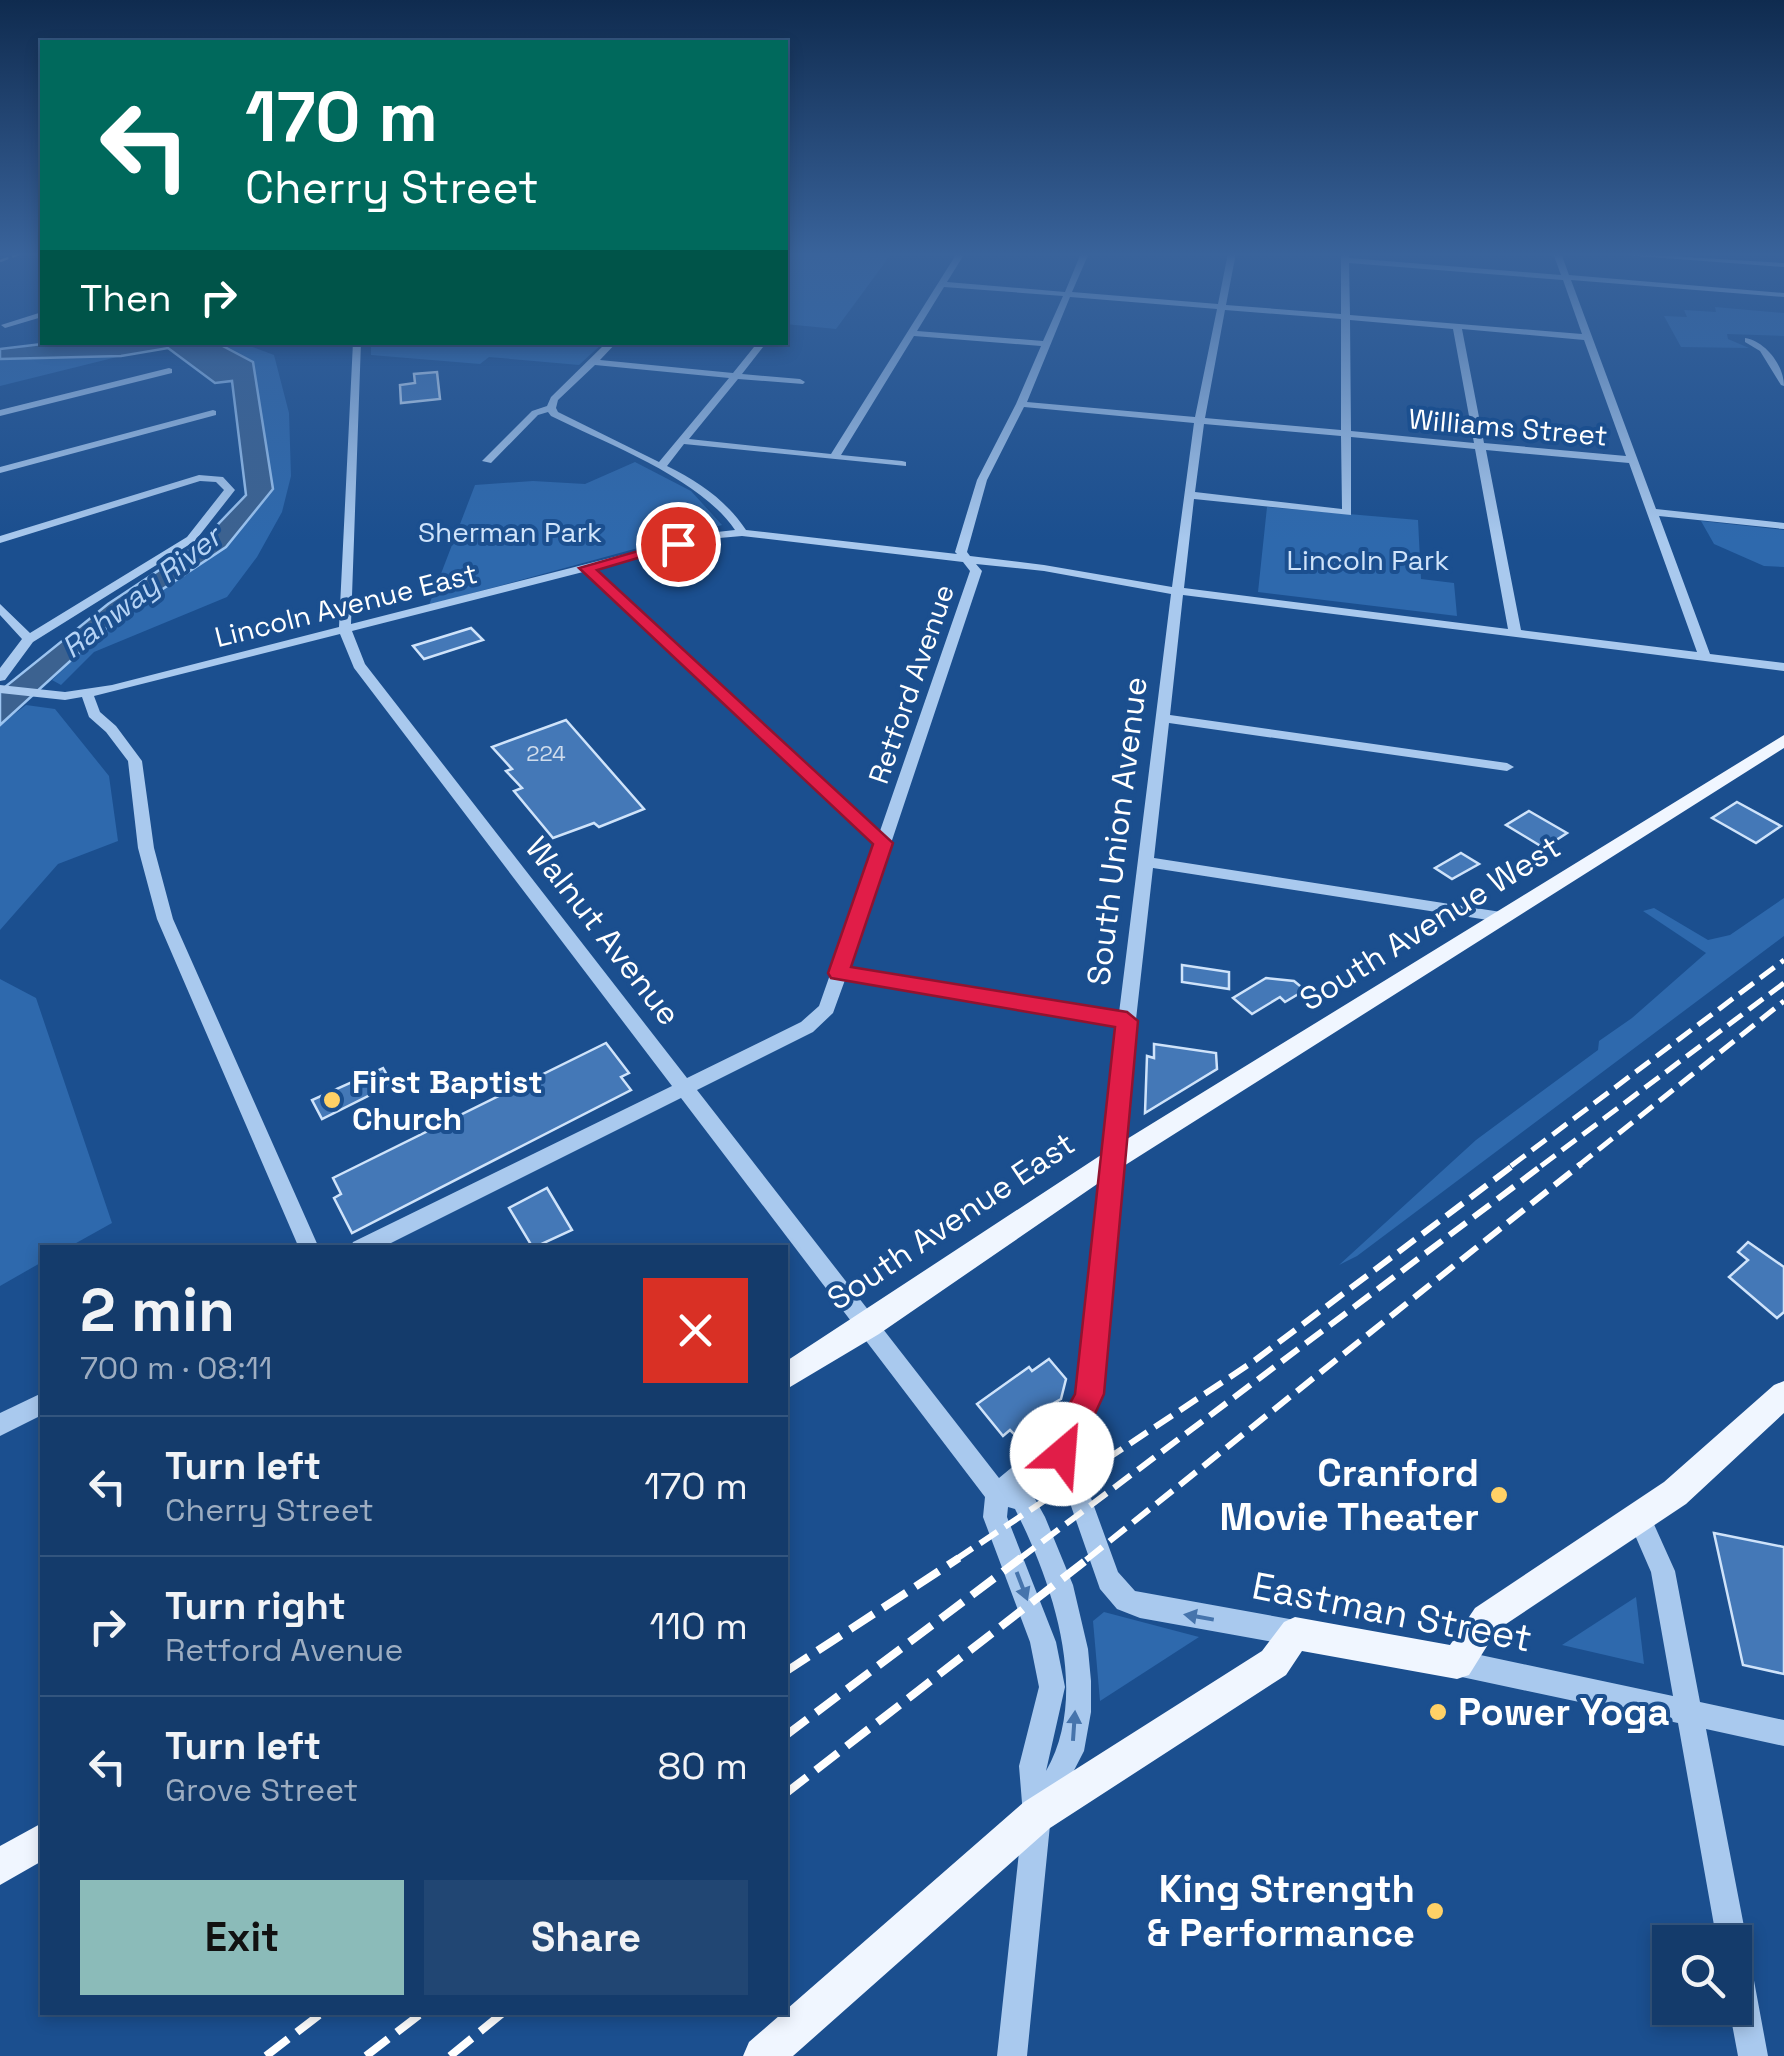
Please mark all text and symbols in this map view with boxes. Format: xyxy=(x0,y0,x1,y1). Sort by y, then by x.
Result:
text: 170 m xyxy=(245,72,438,161)
icon: left xyxy=(80,80,210,210)
text: Cherry Street xyxy=(245,159,539,216)
icon: right xyxy=(191,270,246,325)
text: Then xyxy=(80,274,171,322)
street label: Williams Street xyxy=(1407,400,1609,454)
pin xyxy=(636,502,721,587)
park label: Sherman Park xyxy=(418,514,602,550)
water label: Rahway River xyxy=(53,516,231,666)
icon: arrive xyxy=(651,517,706,572)
park label: Lincoln Park xyxy=(1287,542,1449,578)
street label: Lincoln Avenue East xyxy=(211,555,481,655)
street label: Retford Avenue xyxy=(860,580,962,788)
street label: South Union Avenue xyxy=(1078,674,1156,988)
house number: 224 xyxy=(526,739,566,767)
street label: South Avenue West xyxy=(1292,827,1568,1019)
street label: Walnut Avenue xyxy=(517,829,689,1033)
place label: First Baptist Church xyxy=(352,1062,543,1139)
marker: First Baptist Church xyxy=(321,1089,343,1111)
street label: South Avenue East xyxy=(820,1123,1082,1319)
text: 2 min xyxy=(80,1272,235,1349)
button: close xyxy=(643,1278,748,1383)
text: 700 m · 08:11 xyxy=(80,1348,272,1388)
position arrow xyxy=(1010,1402,1114,1506)
text: Turn left xyxy=(165,1442,321,1490)
place label: Cranford Movie Theater xyxy=(1219,1449,1479,1541)
icon: left xyxy=(80,1459,135,1514)
text: 170 m xyxy=(644,1462,748,1510)
marker: Cranford Movie Theater xyxy=(1488,1484,1510,1506)
text: Cherry Street xyxy=(165,1490,374,1530)
street label: Eastman Street xyxy=(1248,1561,1536,1663)
one-way arrow xyxy=(1015,1571,1030,1601)
text: Turn right xyxy=(165,1582,346,1630)
icon: right xyxy=(80,1599,135,1654)
text: 110 m xyxy=(649,1602,748,1650)
one-way arrow xyxy=(1183,1609,1214,1624)
text: Retford Avenue xyxy=(165,1630,403,1670)
place label: Power Yoga xyxy=(1458,1688,1670,1736)
marker: Power Yoga xyxy=(1427,1701,1449,1723)
one-way arrow xyxy=(1066,1710,1082,1741)
text: Turn left xyxy=(165,1722,321,1770)
icon: left xyxy=(80,1739,135,1794)
text: 80 m xyxy=(658,1742,748,1790)
text: Grove Street xyxy=(165,1770,358,1810)
place label: King Strength & Performance xyxy=(1147,1865,1415,1957)
button: Exit xyxy=(80,1880,404,1995)
button: Share xyxy=(424,1880,748,1995)
marker: King Strength & Performance xyxy=(1424,1900,1446,1922)
map controls xyxy=(1652,1925,1752,2025)
button: search xyxy=(1652,1925,1752,2025)

